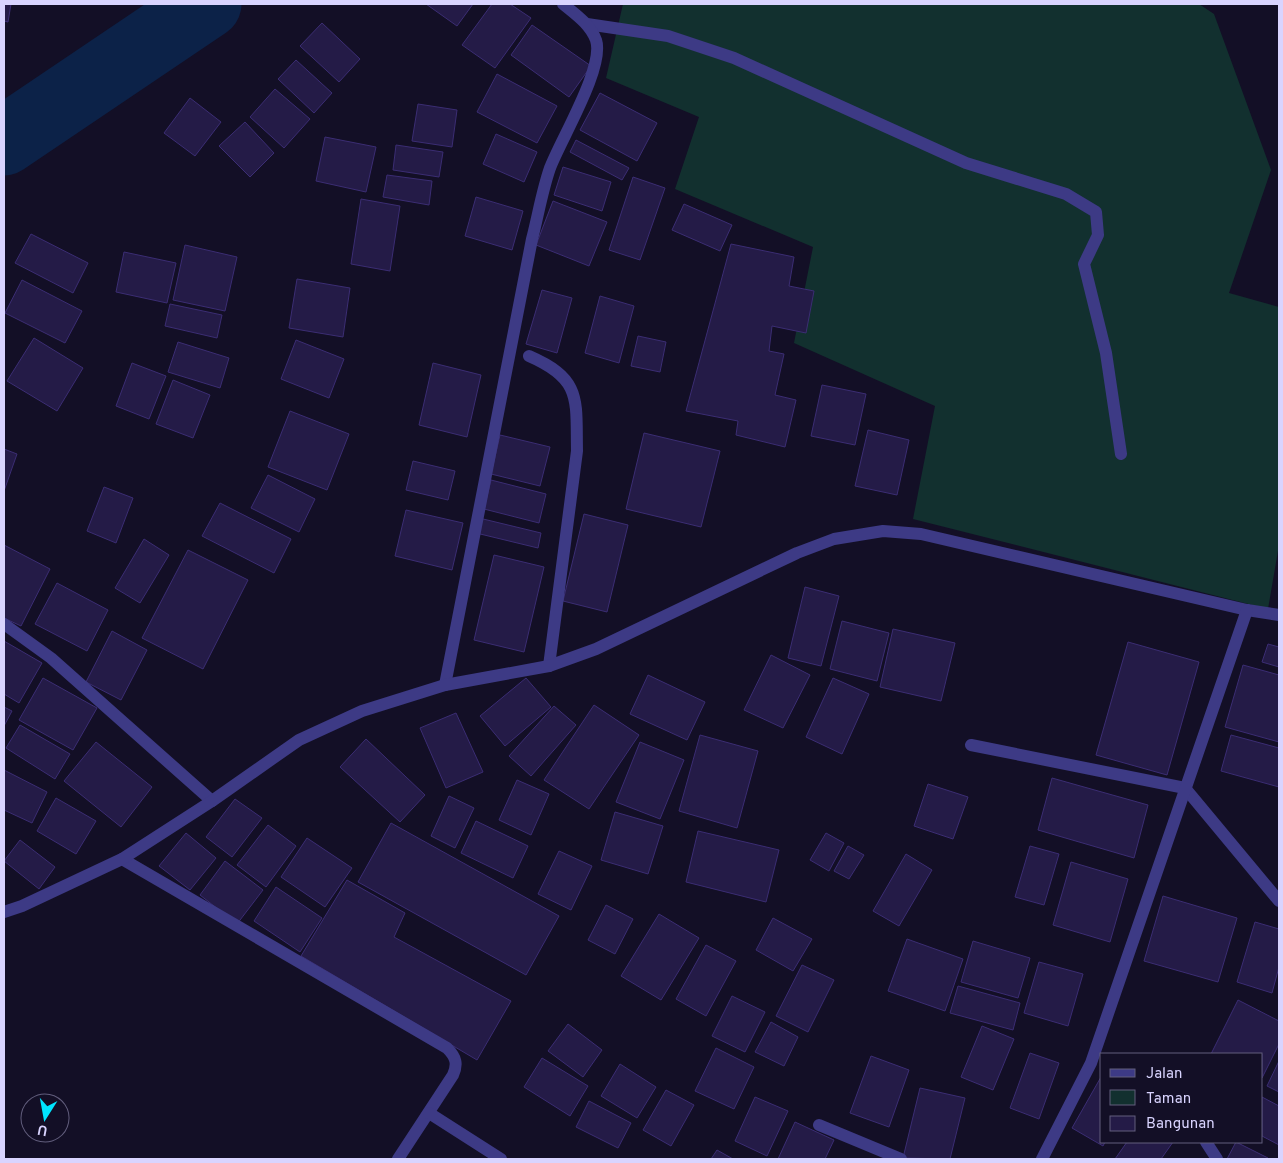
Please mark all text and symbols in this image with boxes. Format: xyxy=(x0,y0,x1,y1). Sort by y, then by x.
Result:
legend xyxy=(1100,1053,1263,1143)
text: Jalan xyxy=(1146,1065,1183,1084)
text: Taman xyxy=(1146,1090,1191,1109)
north arrow xyxy=(20,1093,70,1143)
text: Bangunan xyxy=(1146,1115,1215,1134)
text: U xyxy=(36,1120,49,1139)

